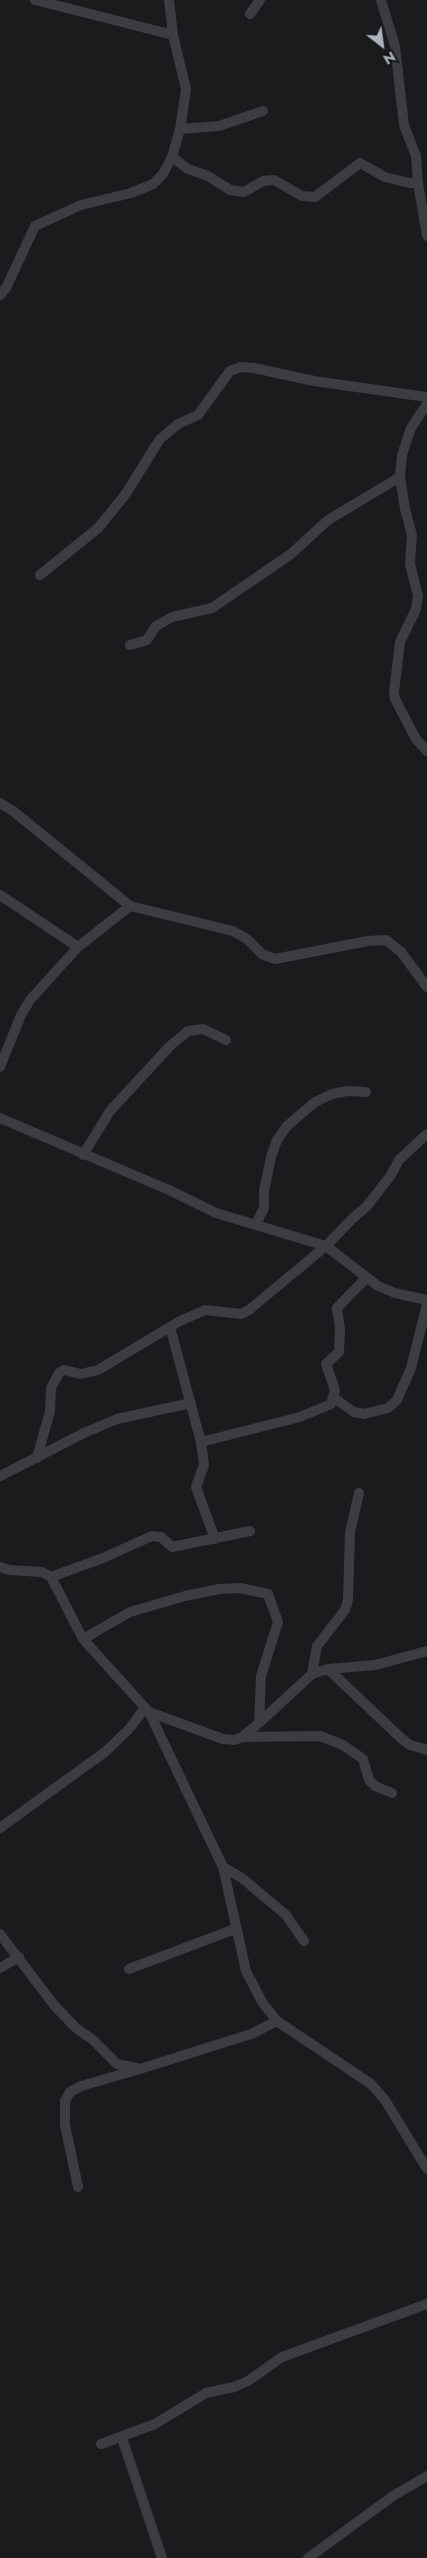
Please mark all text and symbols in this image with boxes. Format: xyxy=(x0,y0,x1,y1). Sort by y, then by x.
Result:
north arrow xyxy=(357,20,407,70)
text: N xyxy=(380,47,399,69)

